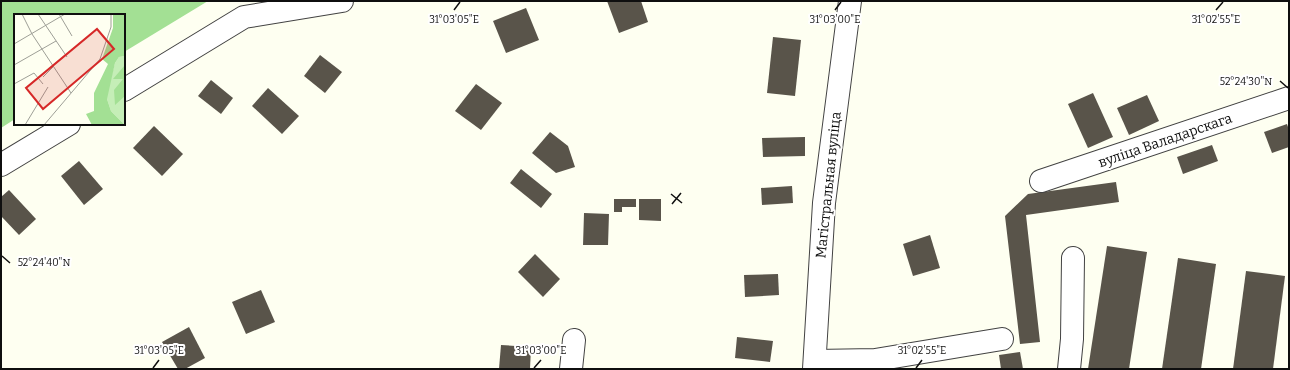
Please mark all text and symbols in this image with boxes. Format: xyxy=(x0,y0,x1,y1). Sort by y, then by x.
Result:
inset map xyxy=(14,14,125,125)
text: 31°03'05"E xyxy=(429,14,479,26)
text: 31°03'00"E xyxy=(810,14,860,26)
text: 31°02'55"E xyxy=(1192,14,1240,26)
text: 52°24'30"N xyxy=(1220,76,1272,88)
street label: вуліца Валадарскага xyxy=(1096,110,1235,171)
street label: Магістральная вуліца xyxy=(812,111,845,259)
text: 52°24'40"N xyxy=(18,257,70,269)
text: 31°03'05"E xyxy=(134,345,184,357)
text: 31°03'00"E xyxy=(516,345,566,357)
text: 31°02'55"E xyxy=(898,345,946,357)

